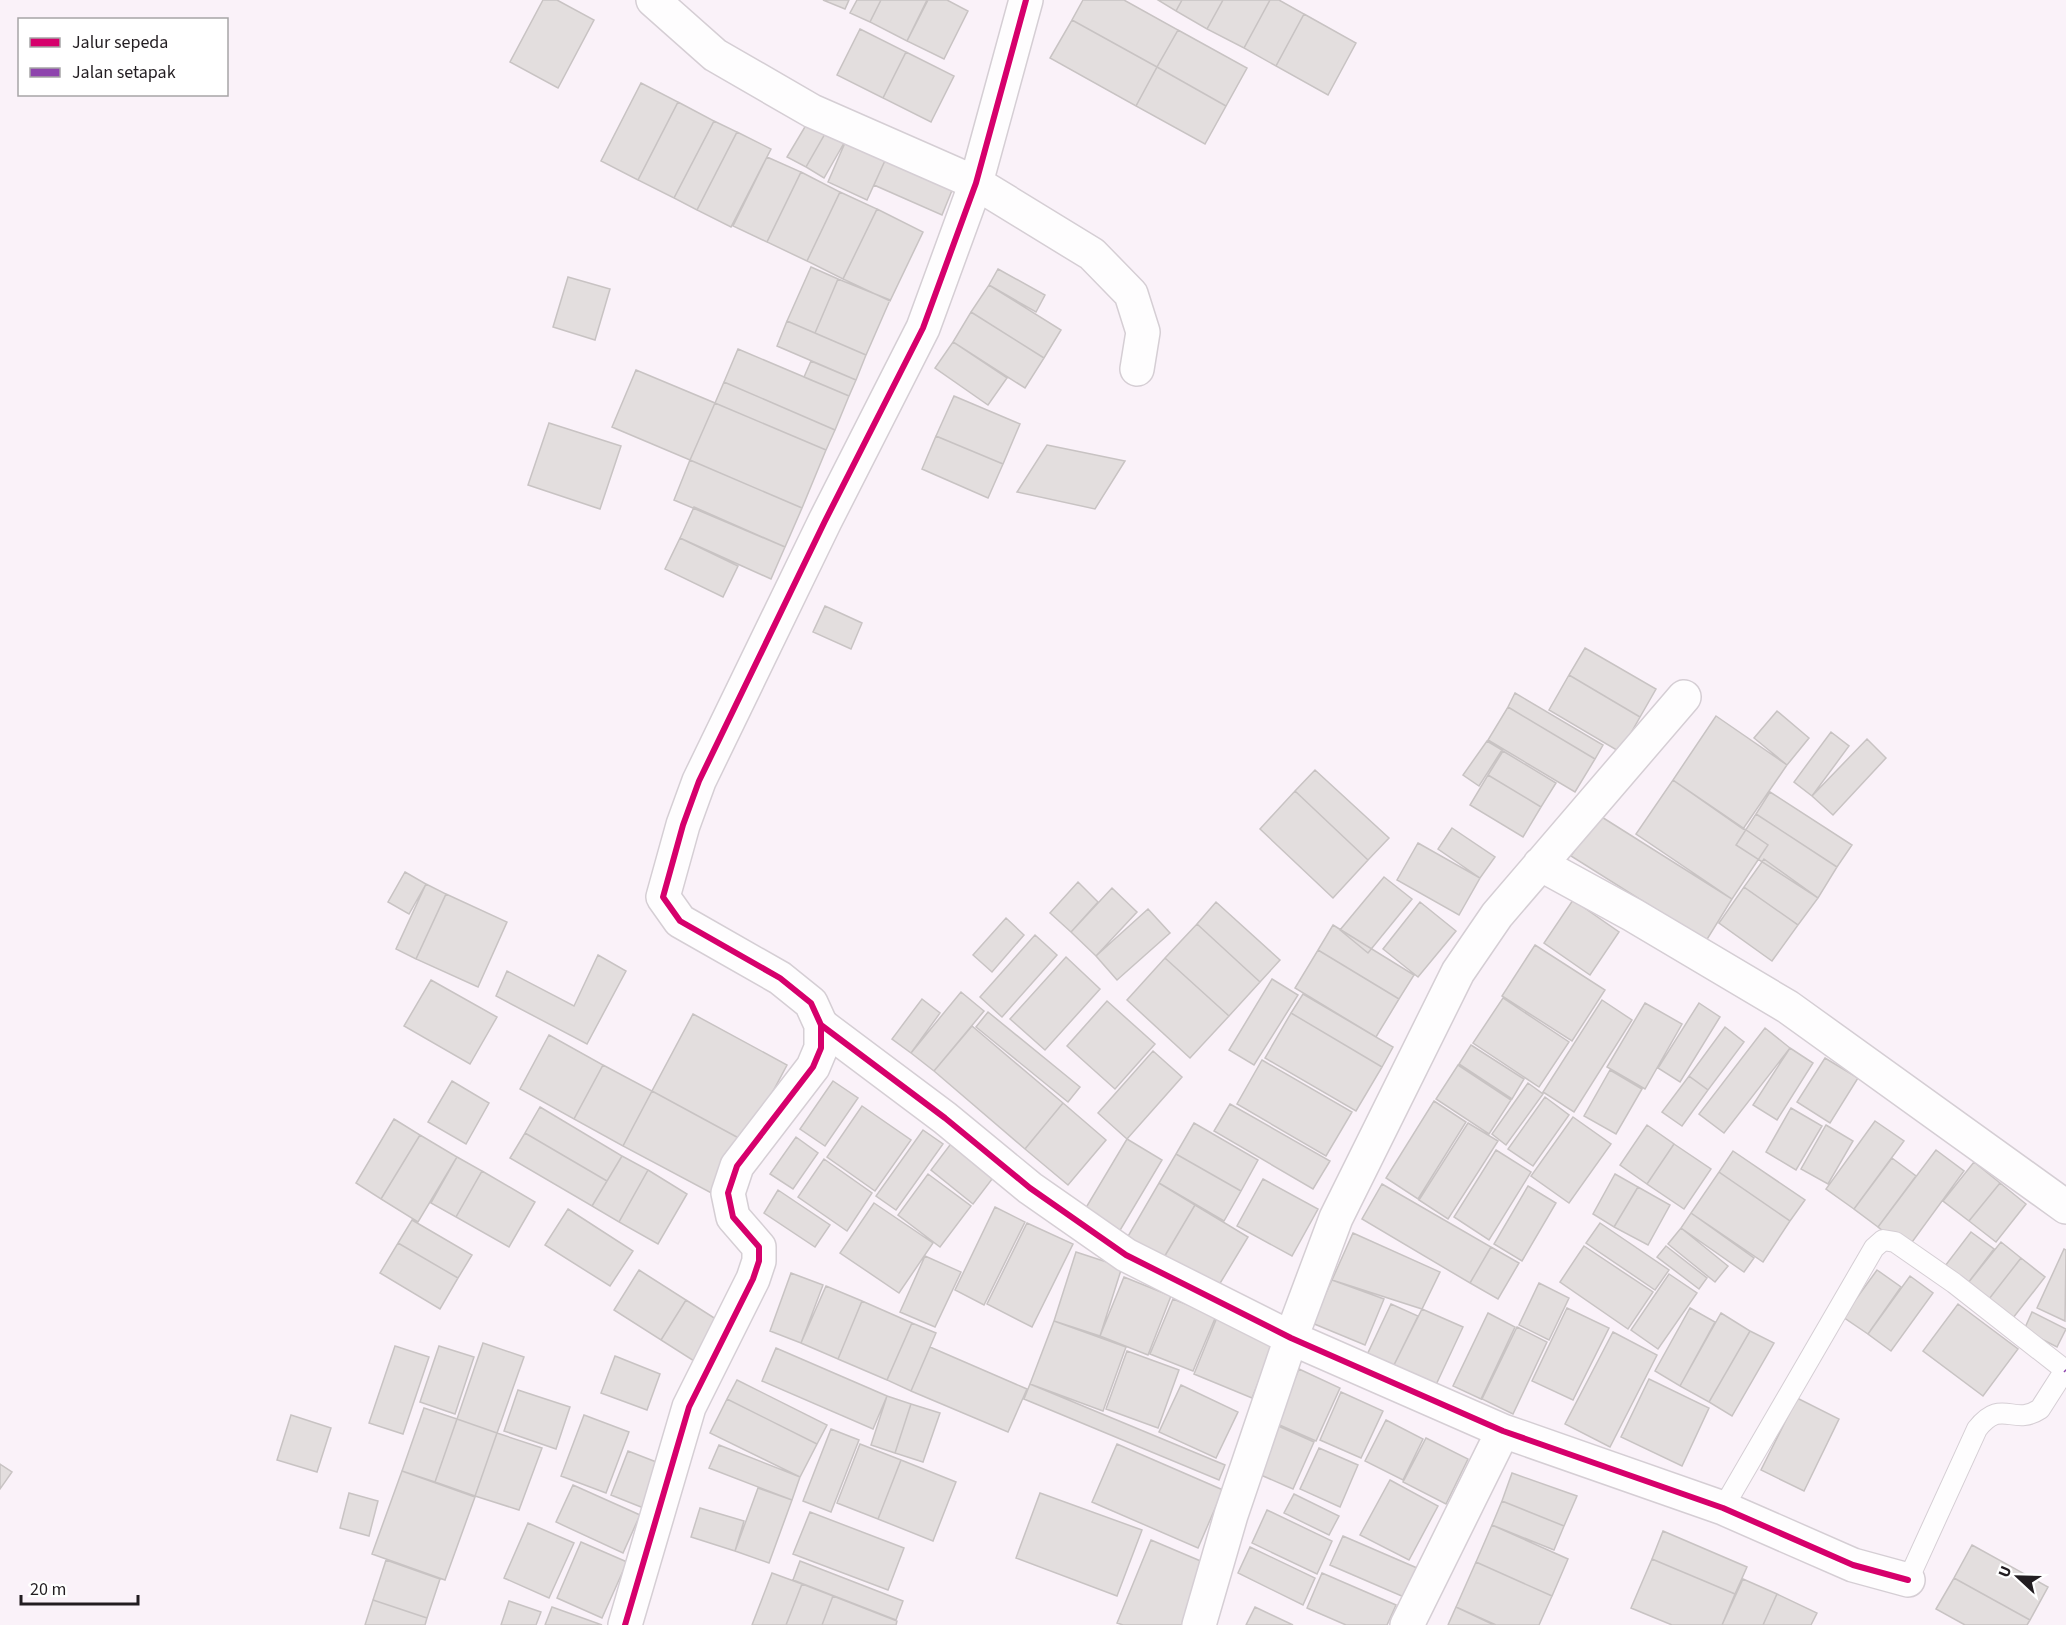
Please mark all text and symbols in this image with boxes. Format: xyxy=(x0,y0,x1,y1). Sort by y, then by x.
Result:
legend xyxy=(18,18,228,96)
text: Jalur sepeda xyxy=(72,30,168,55)
text: Jalan setapak xyxy=(72,60,176,85)
north arrow xyxy=(1988,1547,2048,1607)
text: U xyxy=(1993,1563,2017,1581)
scale bar xyxy=(21,1568,138,1606)
text: 20 m xyxy=(30,1577,66,1602)

